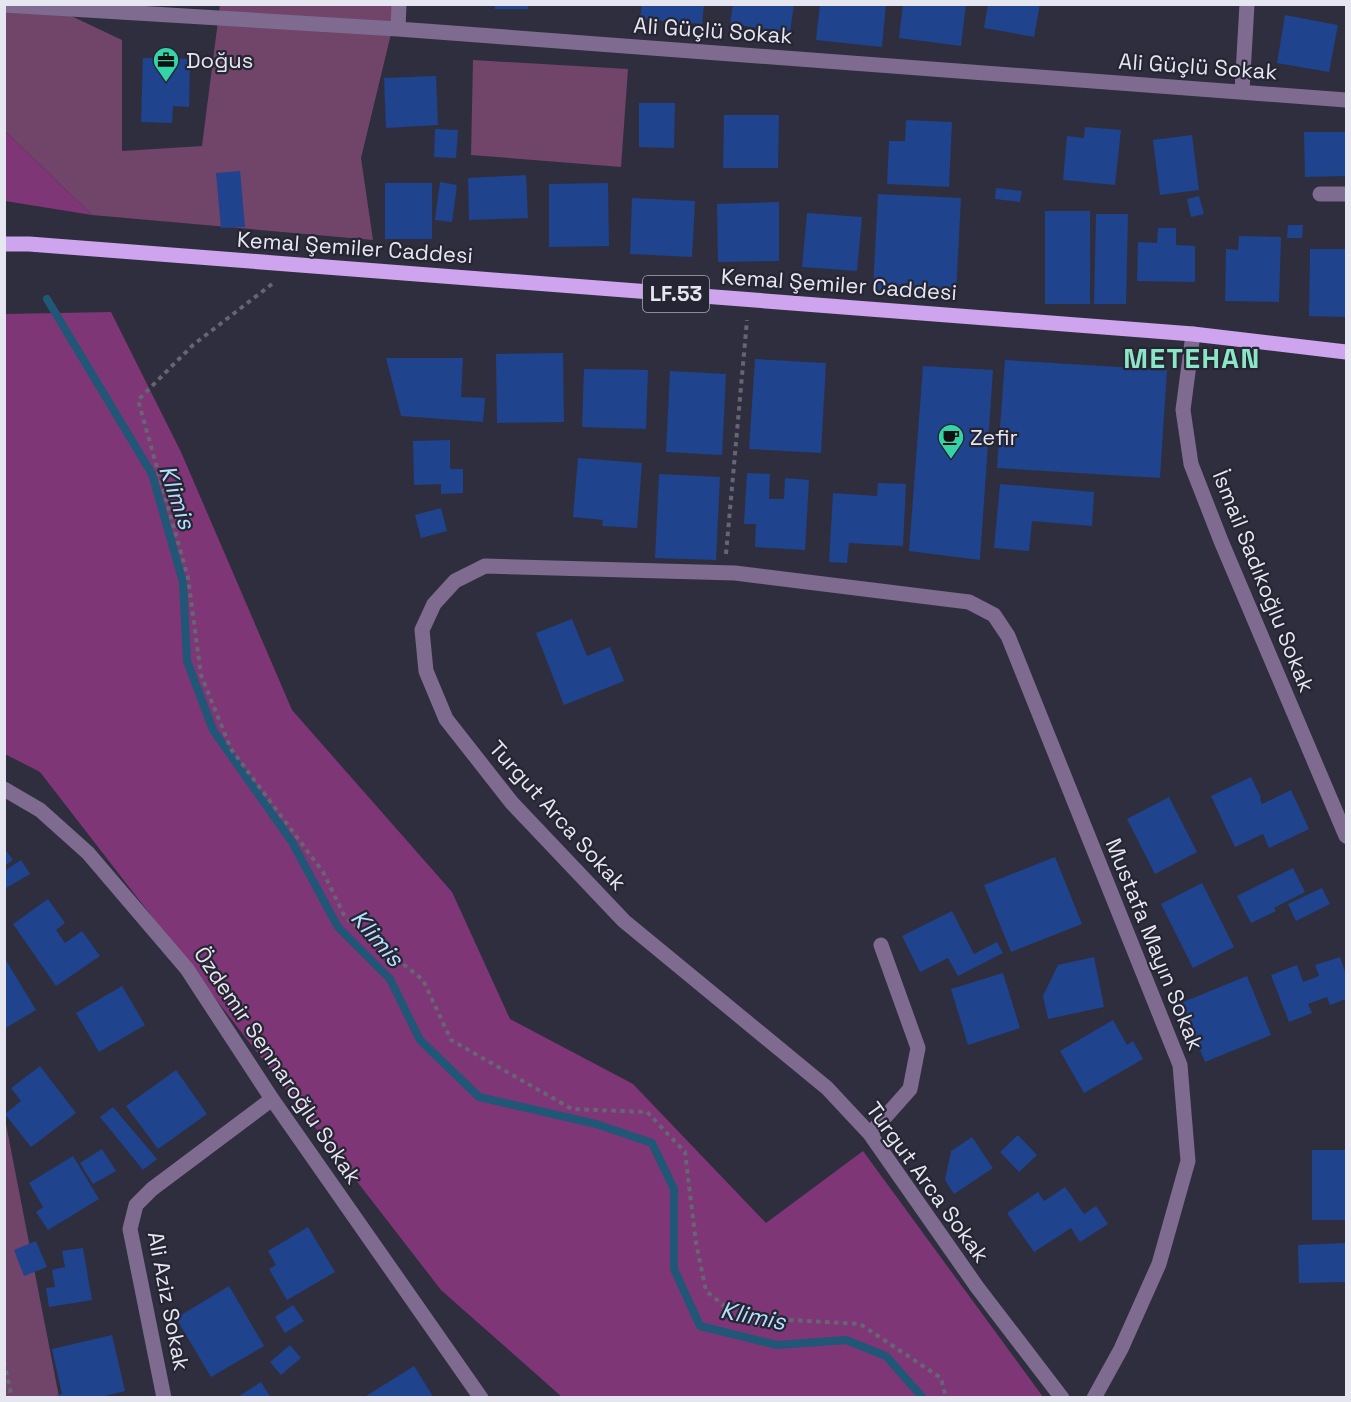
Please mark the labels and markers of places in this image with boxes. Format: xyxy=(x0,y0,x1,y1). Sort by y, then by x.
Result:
office icon: Doğus xyxy=(151,45,181,83)
place label: Doğus xyxy=(186,46,253,74)
cafe icon: Zefir xyxy=(936,422,966,460)
place label: Zefir xyxy=(970,423,1018,451)

